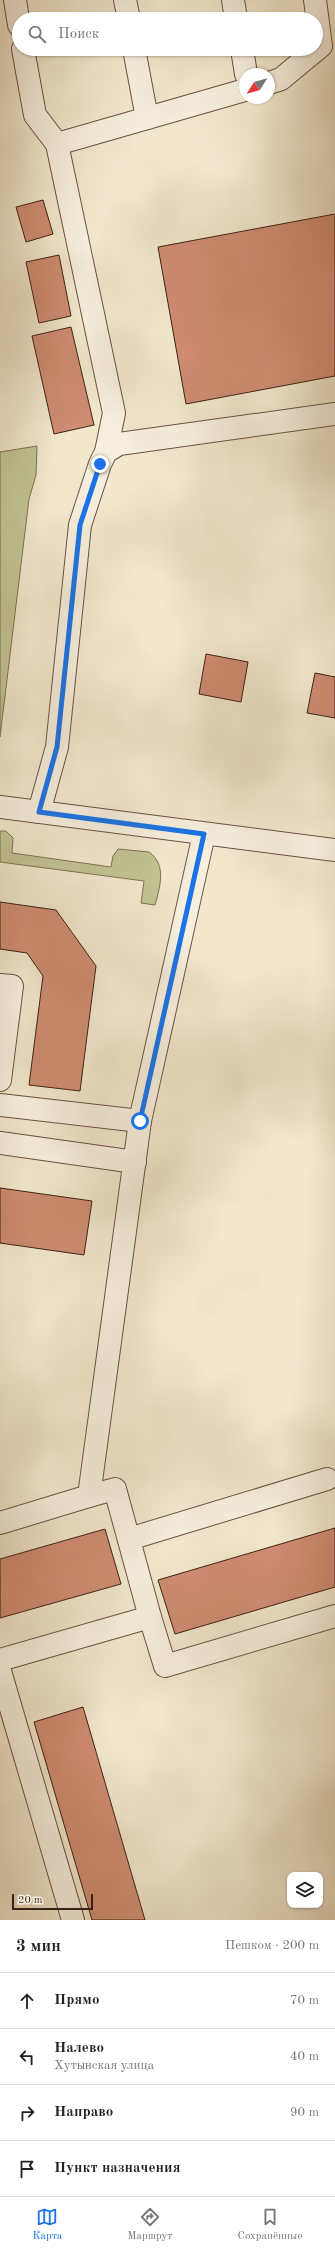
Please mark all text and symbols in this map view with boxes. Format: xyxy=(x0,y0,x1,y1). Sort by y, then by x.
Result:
search box xyxy=(12,12,323,56)
icon: search xyxy=(26,23,48,45)
text: Поиск xyxy=(58,27,99,42)
north arrow xyxy=(239,68,275,104)
route end xyxy=(91,455,109,473)
route start xyxy=(131,1112,149,1130)
map controls xyxy=(287,1872,323,1908)
button: layers xyxy=(287,1872,323,1908)
scale bar xyxy=(12,1892,93,1911)
text: 20 m xyxy=(18,1895,43,1906)
text: 3 мин xyxy=(16,1938,61,1955)
text: Пешком · 200 m xyxy=(225,1939,319,1952)
icon: ahead xyxy=(16,1990,38,2012)
text: Прямо xyxy=(54,1993,100,2008)
text: 70 m xyxy=(290,1994,319,2007)
text: Налево xyxy=(54,2041,104,2056)
icon: left xyxy=(16,2046,38,2068)
text: 40 m xyxy=(290,2050,319,2063)
text: Хутынская улица xyxy=(54,2059,154,2072)
icon: right xyxy=(16,2102,38,2124)
text: Направо xyxy=(54,2105,113,2120)
text: 90 m xyxy=(290,2106,319,2119)
icon: arrive xyxy=(16,2158,38,2180)
text: Пункт назначения xyxy=(54,2161,181,2176)
tab: Карта xyxy=(33,2206,62,2244)
tab: Маршрут xyxy=(127,2206,173,2244)
tab: Сохранённые xyxy=(238,2206,302,2244)

